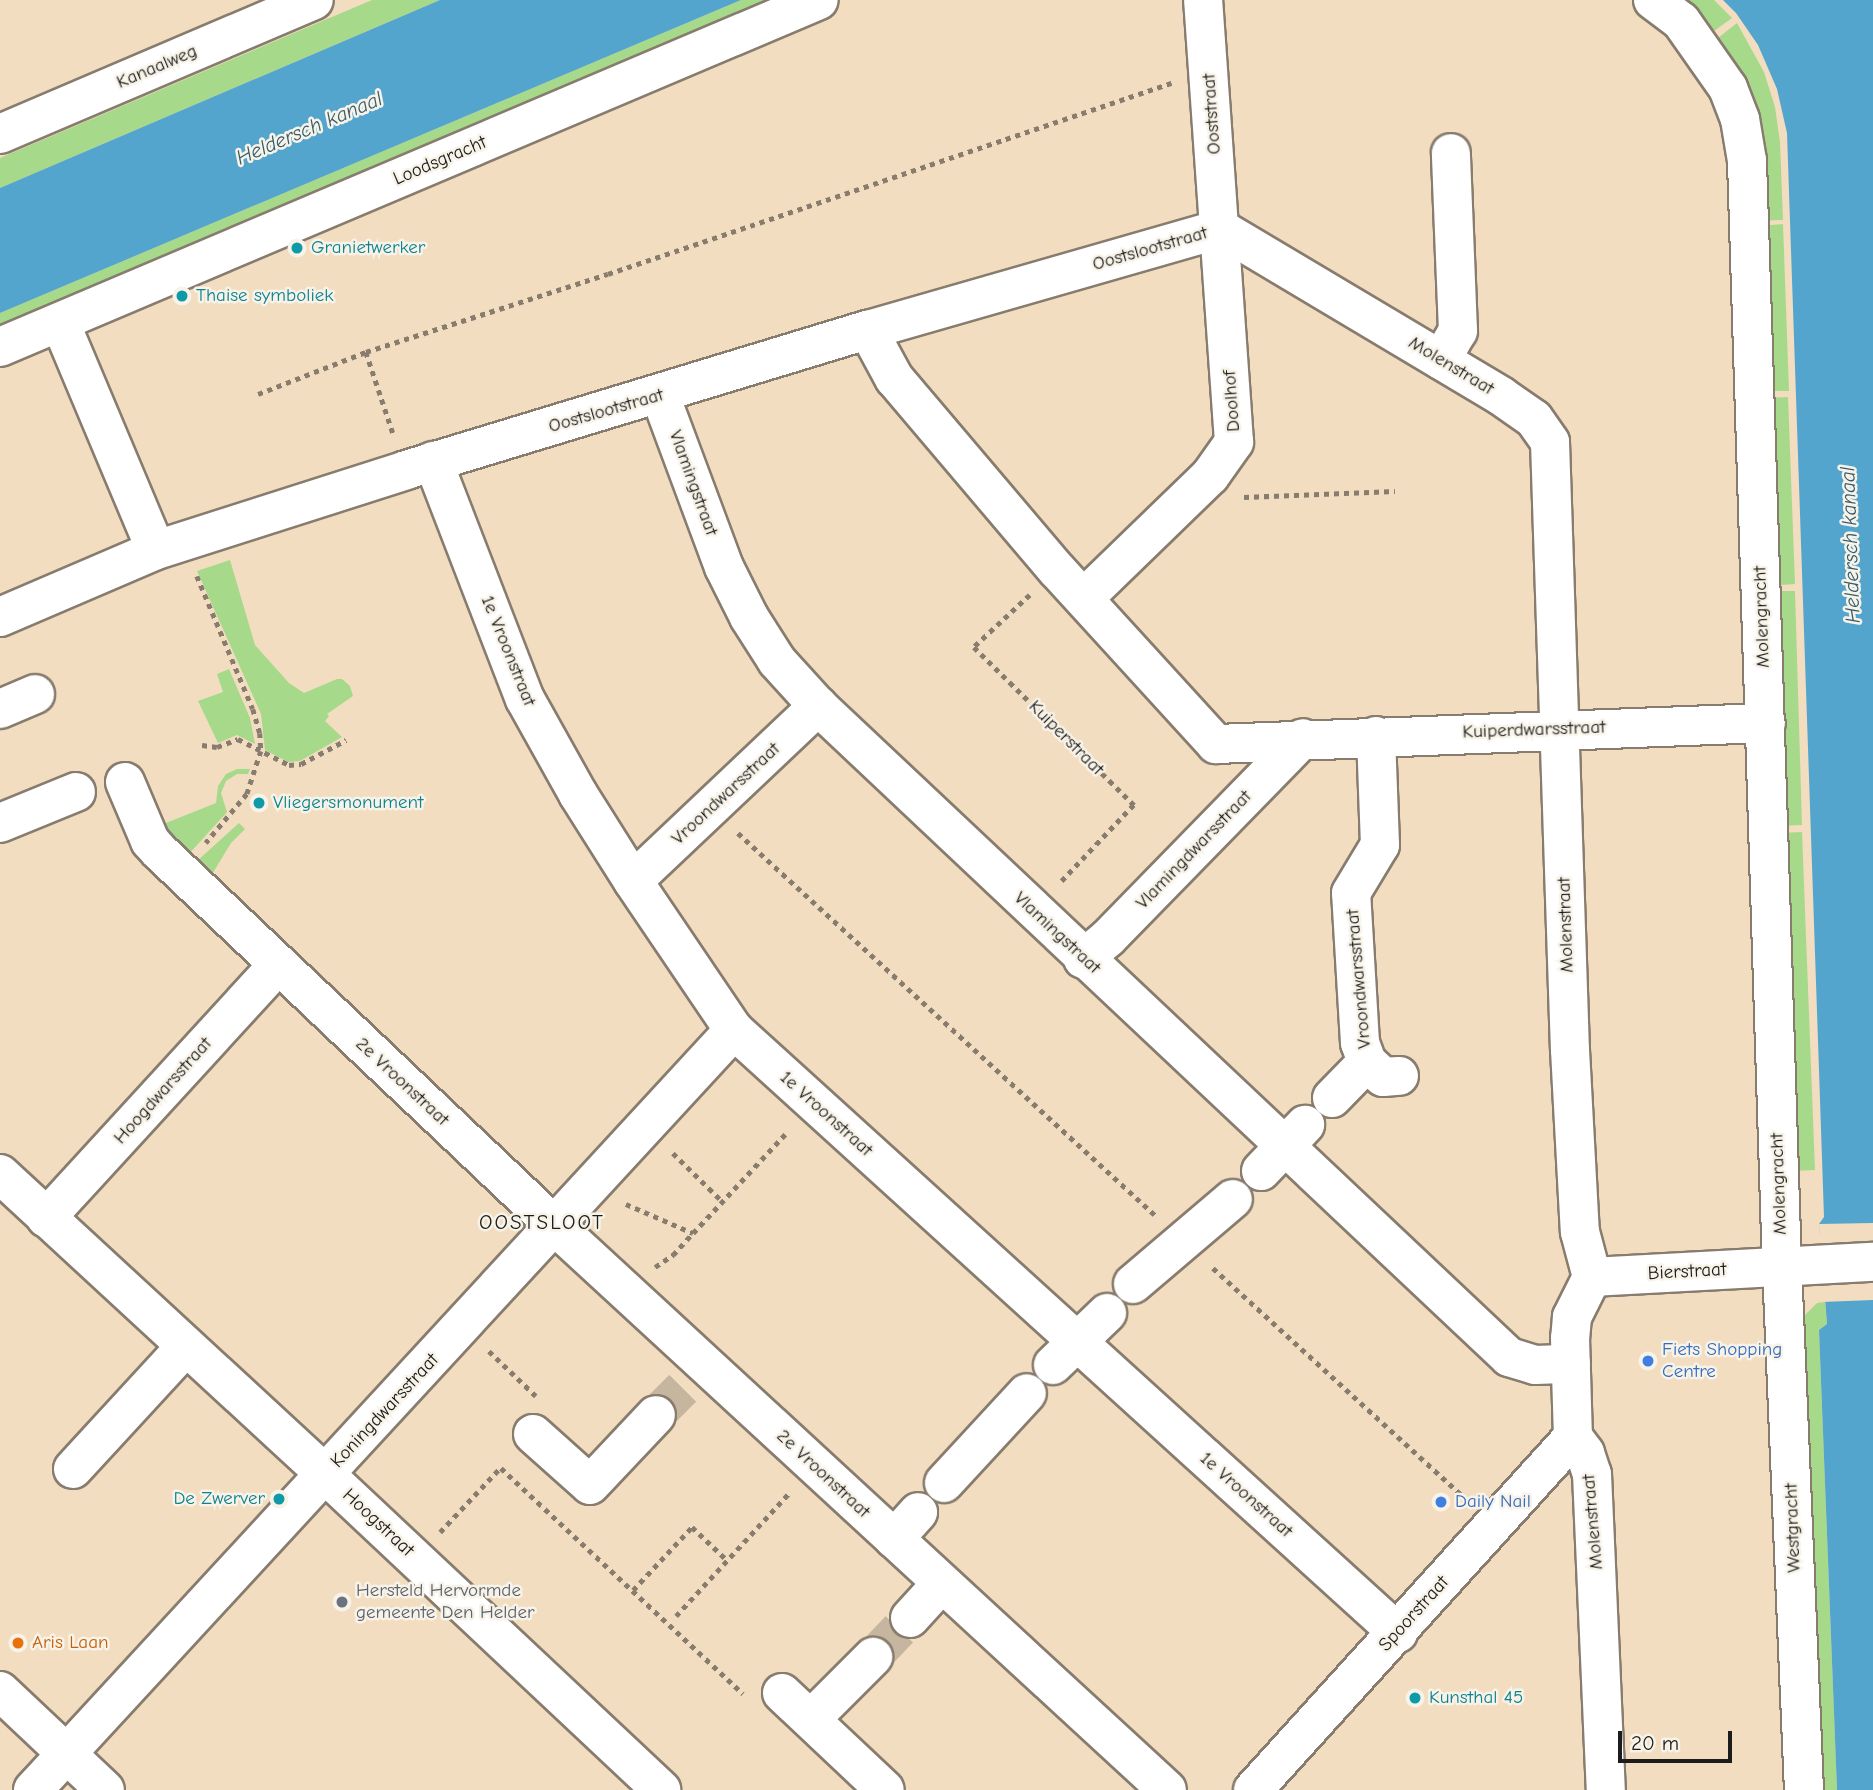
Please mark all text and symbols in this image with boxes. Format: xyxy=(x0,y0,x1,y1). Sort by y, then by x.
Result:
street label: Kanaalweg xyxy=(113,40,201,94)
street label: Ooststraat xyxy=(1198,73,1226,155)
water label: Heldersch kanaal xyxy=(232,86,386,170)
street label: Loodsgracht xyxy=(390,131,490,191)
street label: Oostslootstraat xyxy=(1090,222,1210,276)
place label: Granietwerker xyxy=(311,237,425,259)
marker: Granietwerker xyxy=(289,240,305,256)
place label: Thaise symboliek xyxy=(196,285,333,307)
marker: Thaise symboliek xyxy=(174,288,190,304)
street label: Molenstraat xyxy=(1404,332,1498,400)
street label: Doolhof xyxy=(1218,369,1246,433)
street label: Oostslootstraat xyxy=(546,384,666,438)
street label: Vlamingstraat xyxy=(663,427,723,539)
water label: Heldersch kanaal xyxy=(1835,466,1865,624)
street label: Molengracht xyxy=(1749,566,1775,668)
street label: 1e Vroonstraat xyxy=(476,593,540,709)
street label: Kuiperstraat xyxy=(1024,696,1108,780)
street label: Kuiperdwarsstraat xyxy=(1462,716,1606,744)
street label: Vroondwarsstraat xyxy=(667,738,785,850)
street label: Vlamingdwarsstraat xyxy=(1131,786,1257,914)
place label: Vliegersmonument xyxy=(273,792,423,814)
marker: Vliegersmonument xyxy=(251,795,267,811)
street label: Molenstraat xyxy=(1553,877,1579,973)
street label: Vlamingstraat xyxy=(1009,887,1105,979)
street label: Vroondwarsstraat xyxy=(1342,908,1376,1050)
street label: Hoogdwarsstraat xyxy=(109,1033,217,1149)
street label: 2e Vroonstraat xyxy=(351,1033,453,1131)
street label: 1e Vroonstraat xyxy=(775,1066,877,1162)
street label: Molengracht xyxy=(1766,1133,1792,1235)
district label: OOSTSLOOT xyxy=(480,1209,604,1235)
street label: Bierstraat xyxy=(1647,1259,1727,1285)
place label: Fiets Shopping Centre xyxy=(1662,1339,1782,1383)
street label: Koningdwarsstraat xyxy=(326,1349,444,1473)
marker: Fiets Shopping Centre xyxy=(1640,1353,1656,1369)
street label: 2e Vroonstraat xyxy=(772,1425,874,1523)
street label: 1e Vroonstraat xyxy=(1195,1447,1297,1543)
street label: Molenstraat xyxy=(1577,1473,1609,1571)
street label: Westgracht xyxy=(1780,1483,1806,1573)
street label: Hoogstraat xyxy=(338,1484,418,1562)
place label: De Zwerver xyxy=(173,1488,265,1510)
marker: De Zwerver xyxy=(271,1491,287,1507)
place label: Daily Nail xyxy=(1455,1491,1531,1513)
marker: Daily Nail xyxy=(1433,1494,1449,1510)
street label: Spoorstraat xyxy=(1374,1572,1454,1656)
place label: Hersteld Hervormde gemeente Den Helder xyxy=(356,1580,534,1624)
marker: Hersteld Hervormde gemeente Den Helder xyxy=(334,1594,350,1610)
place label: Aris Laan xyxy=(32,1632,108,1654)
marker: Aris Laan xyxy=(10,1635,26,1651)
place label: Kunsthal 45 xyxy=(1429,1687,1523,1709)
marker: Kunsthal 45 xyxy=(1407,1690,1423,1706)
scale bar xyxy=(1621,1716,1735,1760)
text: 20 m xyxy=(1631,1731,1679,1755)

